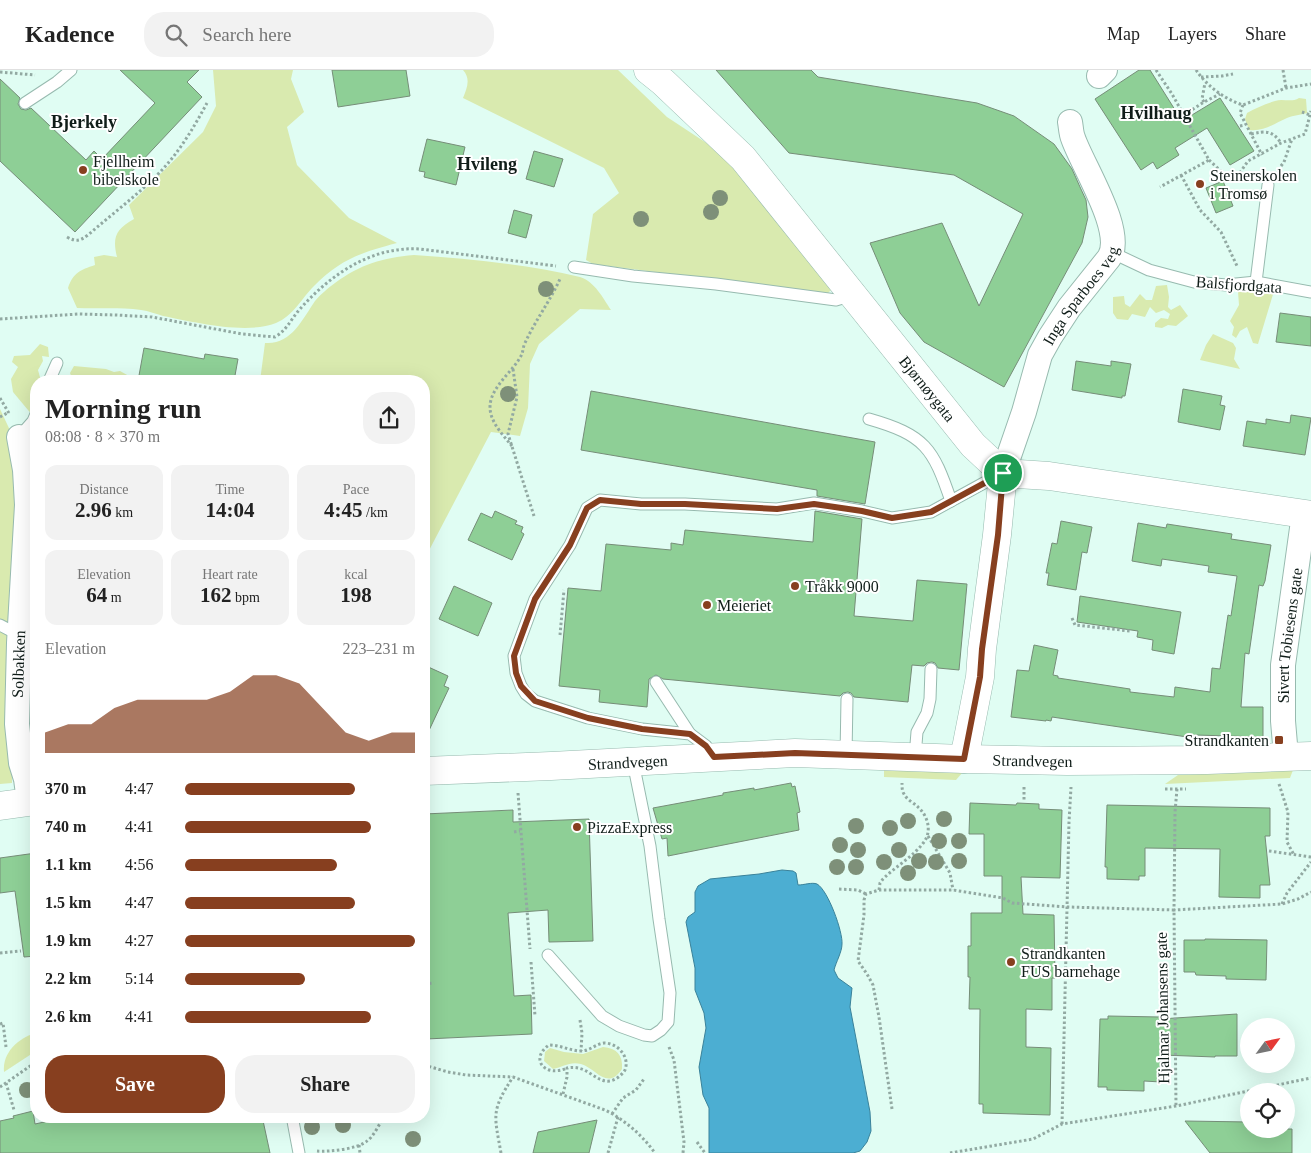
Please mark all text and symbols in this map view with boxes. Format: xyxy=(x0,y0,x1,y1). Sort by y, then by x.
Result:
search box xyxy=(144,12,494,57)
text: Kadence xyxy=(25,21,114,47)
icon: search xyxy=(162,21,190,49)
text: Search here xyxy=(202,24,291,45)
text: Map xyxy=(1107,24,1140,44)
text: Layers xyxy=(1168,24,1217,44)
text: Share xyxy=(1245,24,1286,44)
district label: Hvilhaug xyxy=(1120,103,1192,123)
district label: Bjerkely xyxy=(51,112,117,132)
place label: Fjellheim bibelskole xyxy=(93,153,159,188)
district label: Hvileng xyxy=(457,154,517,174)
marker: Fjellheim bibelskole xyxy=(77,164,89,176)
place label: Steinerskolen i Tromsø xyxy=(1210,167,1297,202)
marker: Steinerskolen i Tromsø xyxy=(1194,178,1206,190)
street label: Inga Sparboes veg xyxy=(1039,245,1123,348)
street label: Balsfjordgata xyxy=(1195,273,1283,297)
street label: Bjørnøygata xyxy=(896,353,959,425)
button: share xyxy=(363,392,415,444)
text: Morning run xyxy=(45,393,201,424)
text: 08:08 · 8 × 370 m xyxy=(45,428,160,445)
pin xyxy=(982,452,1024,494)
icon: arrive xyxy=(989,459,1017,487)
text: Distance xyxy=(80,482,128,497)
text: Time xyxy=(215,482,245,497)
text: Pace xyxy=(343,482,369,497)
text: 2.96 xyxy=(75,498,112,522)
text: 14:04 xyxy=(206,498,255,522)
text: 4:45 xyxy=(324,498,363,522)
text: km xyxy=(112,505,133,520)
text: /km xyxy=(363,505,388,520)
text: Elevation xyxy=(77,567,131,582)
text: Heart rate xyxy=(202,567,258,582)
text: kcal xyxy=(344,567,368,582)
street label: Sivert Tobiesens gate xyxy=(1275,567,1305,703)
place label: Tråkk 9000 xyxy=(805,578,879,595)
marker: Tråkk 9000 xyxy=(789,580,801,592)
text: 64 xyxy=(86,583,107,607)
text: 162 xyxy=(200,583,232,607)
text: 198 xyxy=(340,583,372,607)
text: m xyxy=(107,590,122,605)
text: bpm xyxy=(232,590,260,605)
place label: Meieriet xyxy=(717,597,772,614)
marker: Meieriet xyxy=(701,599,713,611)
street label: Solbakken xyxy=(9,630,28,698)
text: Elevation xyxy=(45,640,106,657)
text: 223–231 m xyxy=(343,640,415,657)
place label: Strandkanten xyxy=(1185,732,1269,749)
marker: Strandkanten xyxy=(1273,734,1285,746)
street label: Strandvegen xyxy=(587,752,668,773)
street label: Strandvegen xyxy=(992,752,1073,771)
text: 370 m xyxy=(45,780,86,797)
text: 4:47 xyxy=(125,780,153,797)
text: 740 m xyxy=(45,818,86,835)
text: 4:41 xyxy=(125,818,153,835)
place label: PizzaExpress xyxy=(587,819,672,837)
marker: PizzaExpress xyxy=(571,821,583,833)
text: 1.1 km xyxy=(45,856,91,873)
text: 4:56 xyxy=(125,856,153,873)
text: 1.5 km xyxy=(45,894,91,911)
text: 4:47 xyxy=(125,894,153,911)
text: 1.9 km xyxy=(45,932,91,949)
text: 4:27 xyxy=(125,932,153,949)
street label: Hjalmar Johansens gate xyxy=(1153,932,1173,1084)
place label: Strandkanten FUS barnehage xyxy=(1021,945,1120,981)
marker: Strandkanten FUS barnehage xyxy=(1005,956,1017,968)
text: 2.2 km xyxy=(45,970,91,987)
text: 5:14 xyxy=(125,970,153,987)
text: 2.6 km xyxy=(45,1008,91,1025)
text: 4:41 xyxy=(125,1008,153,1025)
north arrow xyxy=(1240,1018,1295,1072)
map controls xyxy=(1240,1018,1295,1138)
button: Save xyxy=(45,1055,225,1113)
button: Share xyxy=(235,1055,415,1113)
button: locate xyxy=(1240,1083,1295,1138)

